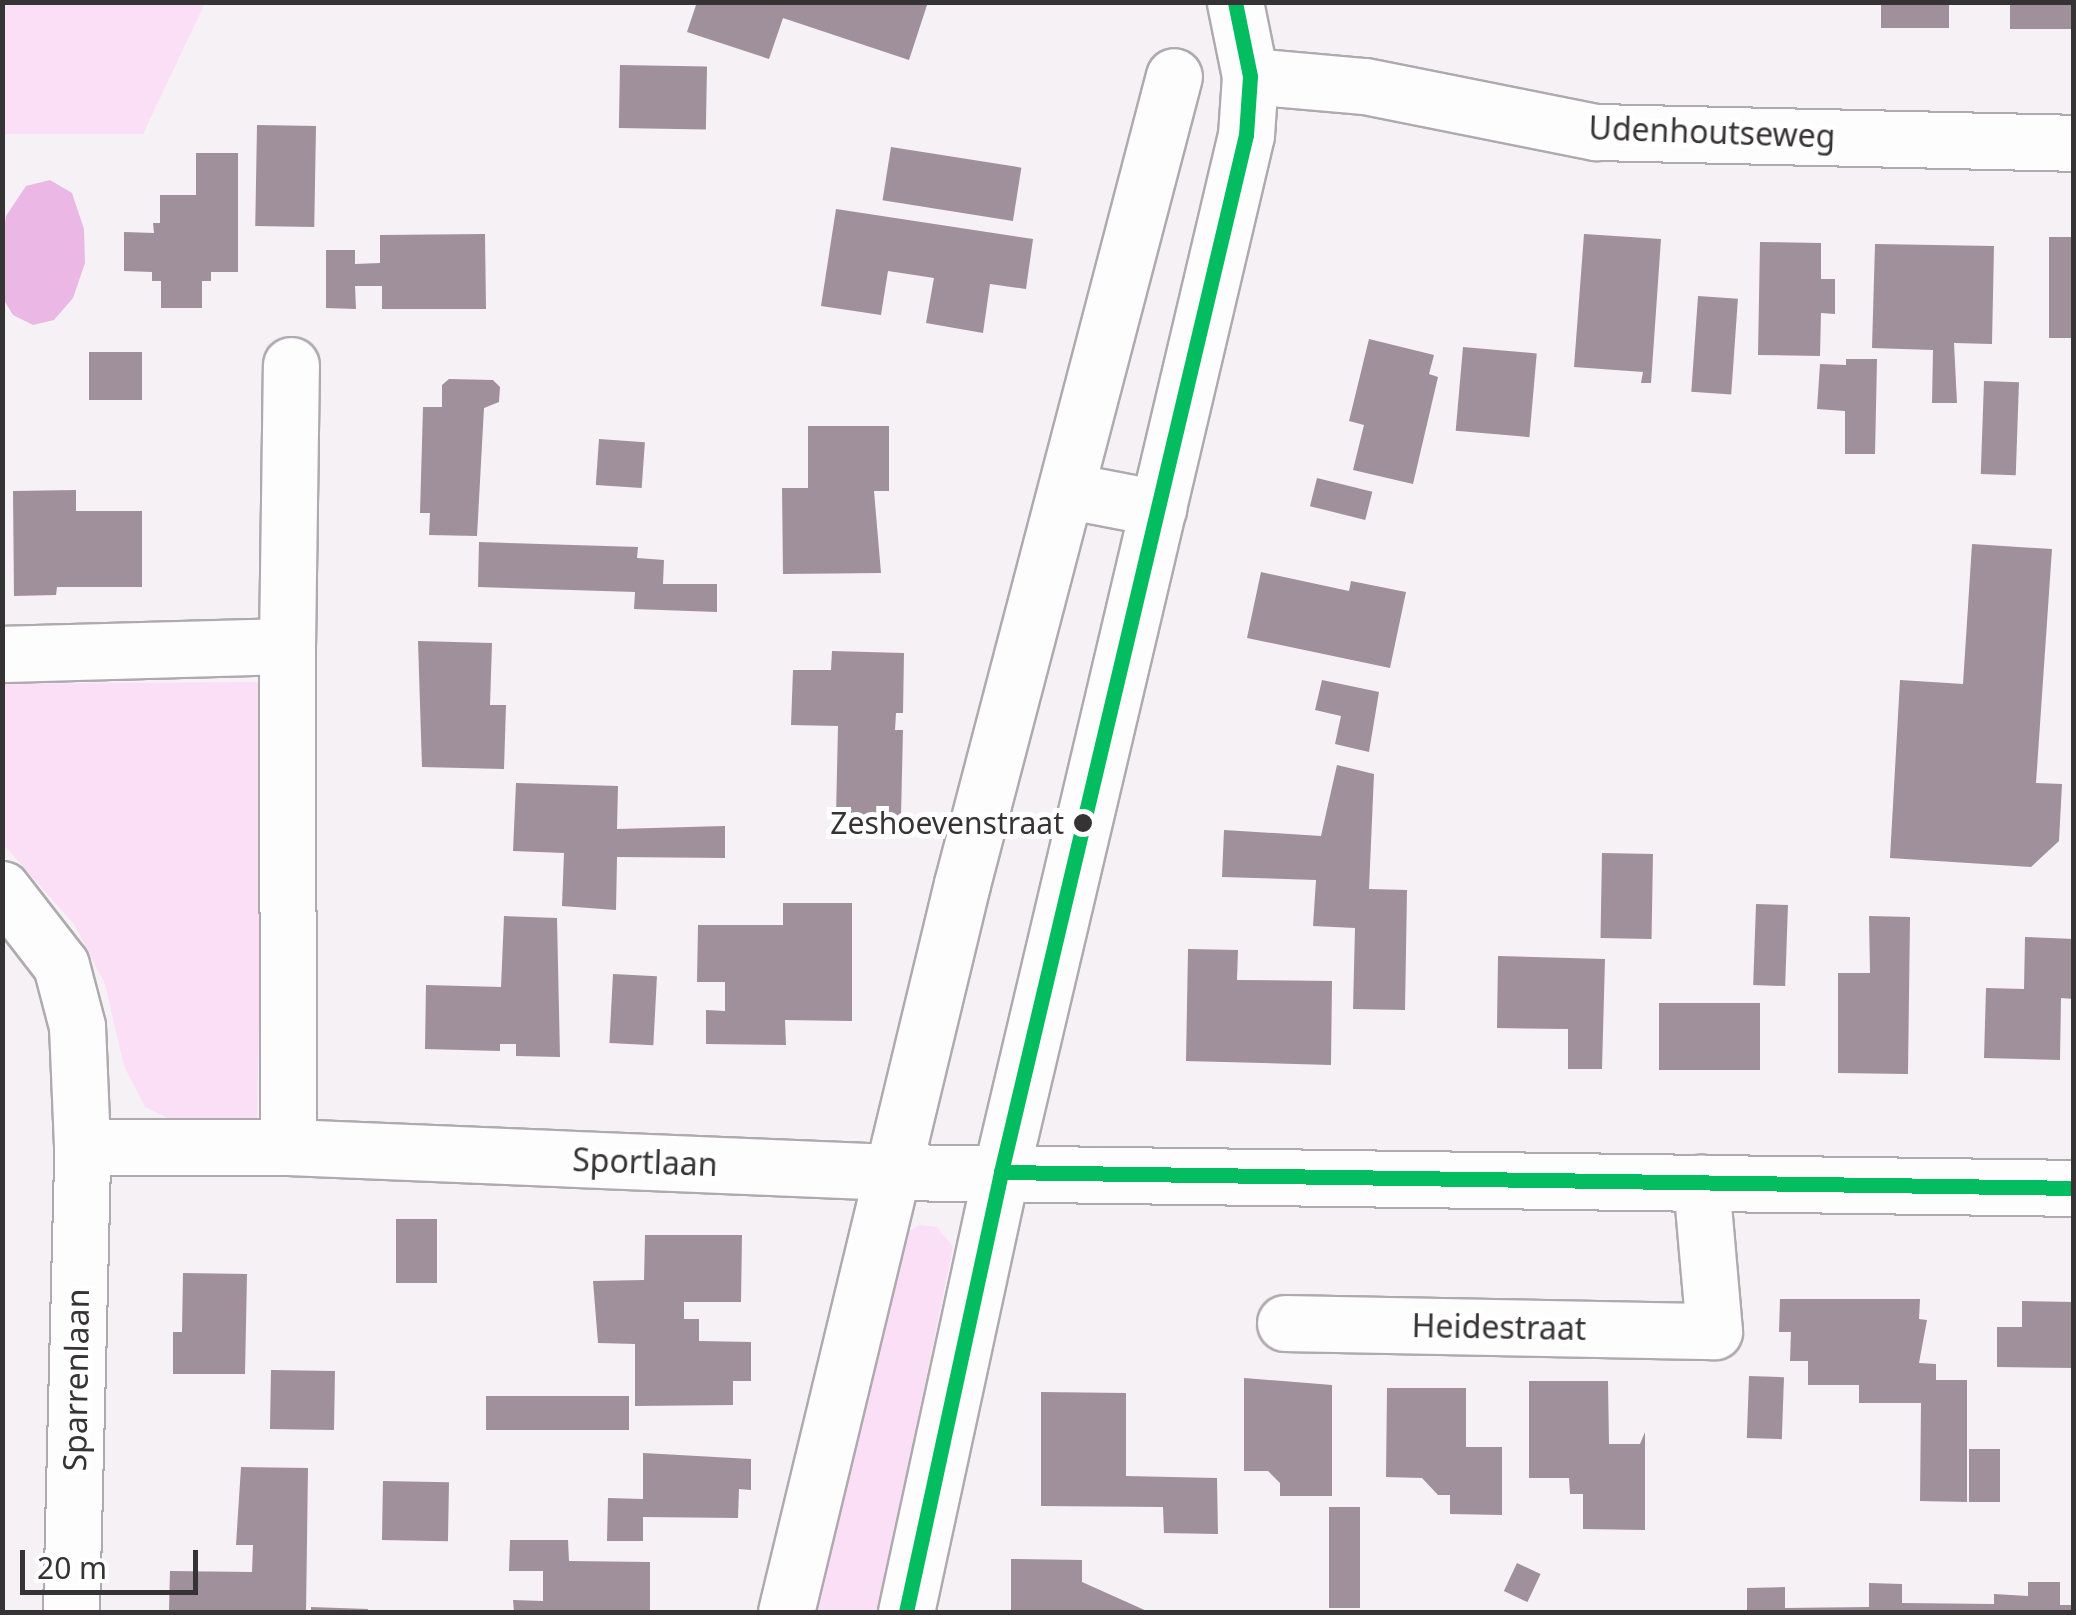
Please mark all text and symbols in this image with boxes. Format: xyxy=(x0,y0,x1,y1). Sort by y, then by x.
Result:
street label: Udenhoutseweg xyxy=(1588,109,1836,155)
place label: Zeshoevenstraat xyxy=(830,805,1064,841)
marker: Zeshoevenstraat xyxy=(1073,813,1093,833)
street label: Sportlaan xyxy=(572,1140,718,1184)
street label: Sparrenlaan xyxy=(55,1288,97,1472)
street label: Heidestraat xyxy=(1411,1306,1587,1348)
scale bar xyxy=(25,1530,202,1592)
text: 20 m xyxy=(37,1547,107,1588)

